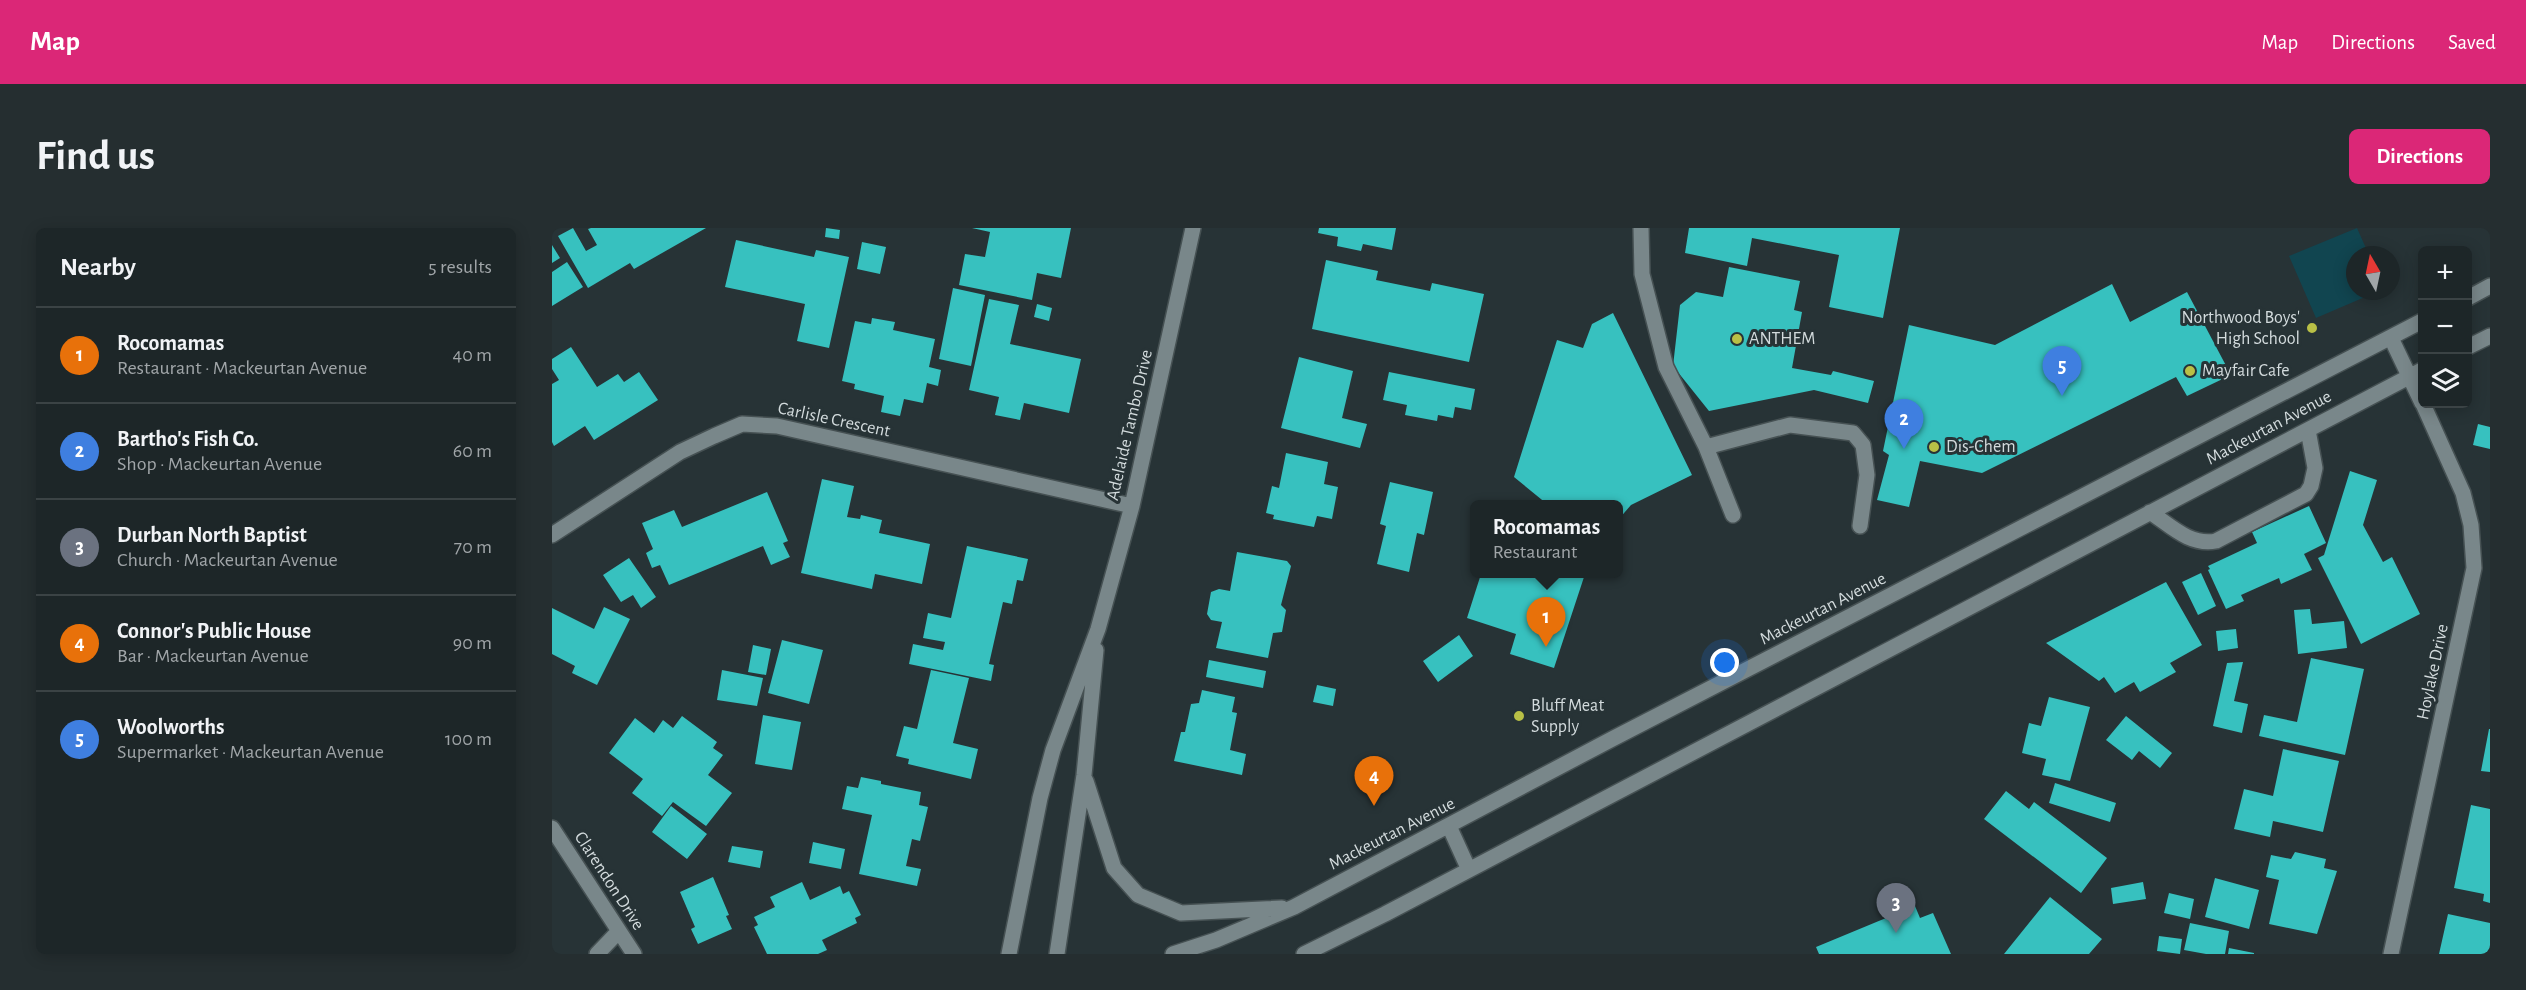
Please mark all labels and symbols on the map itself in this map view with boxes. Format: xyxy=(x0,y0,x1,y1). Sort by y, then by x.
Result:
north arrow xyxy=(2346,246,2400,300)
place label: Northwood Boys' High School xyxy=(2182,309,2300,348)
marker: Northwood Boys' High School xyxy=(2305,321,2319,335)
place label: ANTHEM xyxy=(1749,330,1815,348)
marker: ANTHEM xyxy=(1730,332,1744,346)
pin: 5 xyxy=(2042,346,2082,396)
street label: Adelaide Tambo Drive xyxy=(1104,348,1156,502)
place label: Mayfair Cafe xyxy=(2202,362,2289,380)
marker: Mayfair Cafe xyxy=(2183,364,2197,378)
street label: Mackeurtan Avenue xyxy=(2203,387,2335,469)
street label: Carlisle Crescent xyxy=(776,399,892,441)
pin: 2 xyxy=(1884,400,1924,449)
place label: Dis-Chem xyxy=(1946,438,2016,456)
marker: Dis-Chem xyxy=(1927,440,1941,454)
street label: Mackeurtan Avenue xyxy=(1757,569,1889,649)
pin: 1 xyxy=(1526,598,1566,647)
street label: Hoylake Drive xyxy=(2414,622,2452,722)
your location xyxy=(1710,648,1739,677)
place label: Bluff Meat Supply xyxy=(1531,697,1604,736)
marker: Bluff Meat Supply xyxy=(1512,709,1526,723)
pin: 4 xyxy=(1354,756,1394,806)
street label: Mackeurtan Avenue xyxy=(1326,794,1458,874)
street label: Clarendon Drive xyxy=(571,829,647,933)
pin: 3 xyxy=(1876,884,1916,933)

